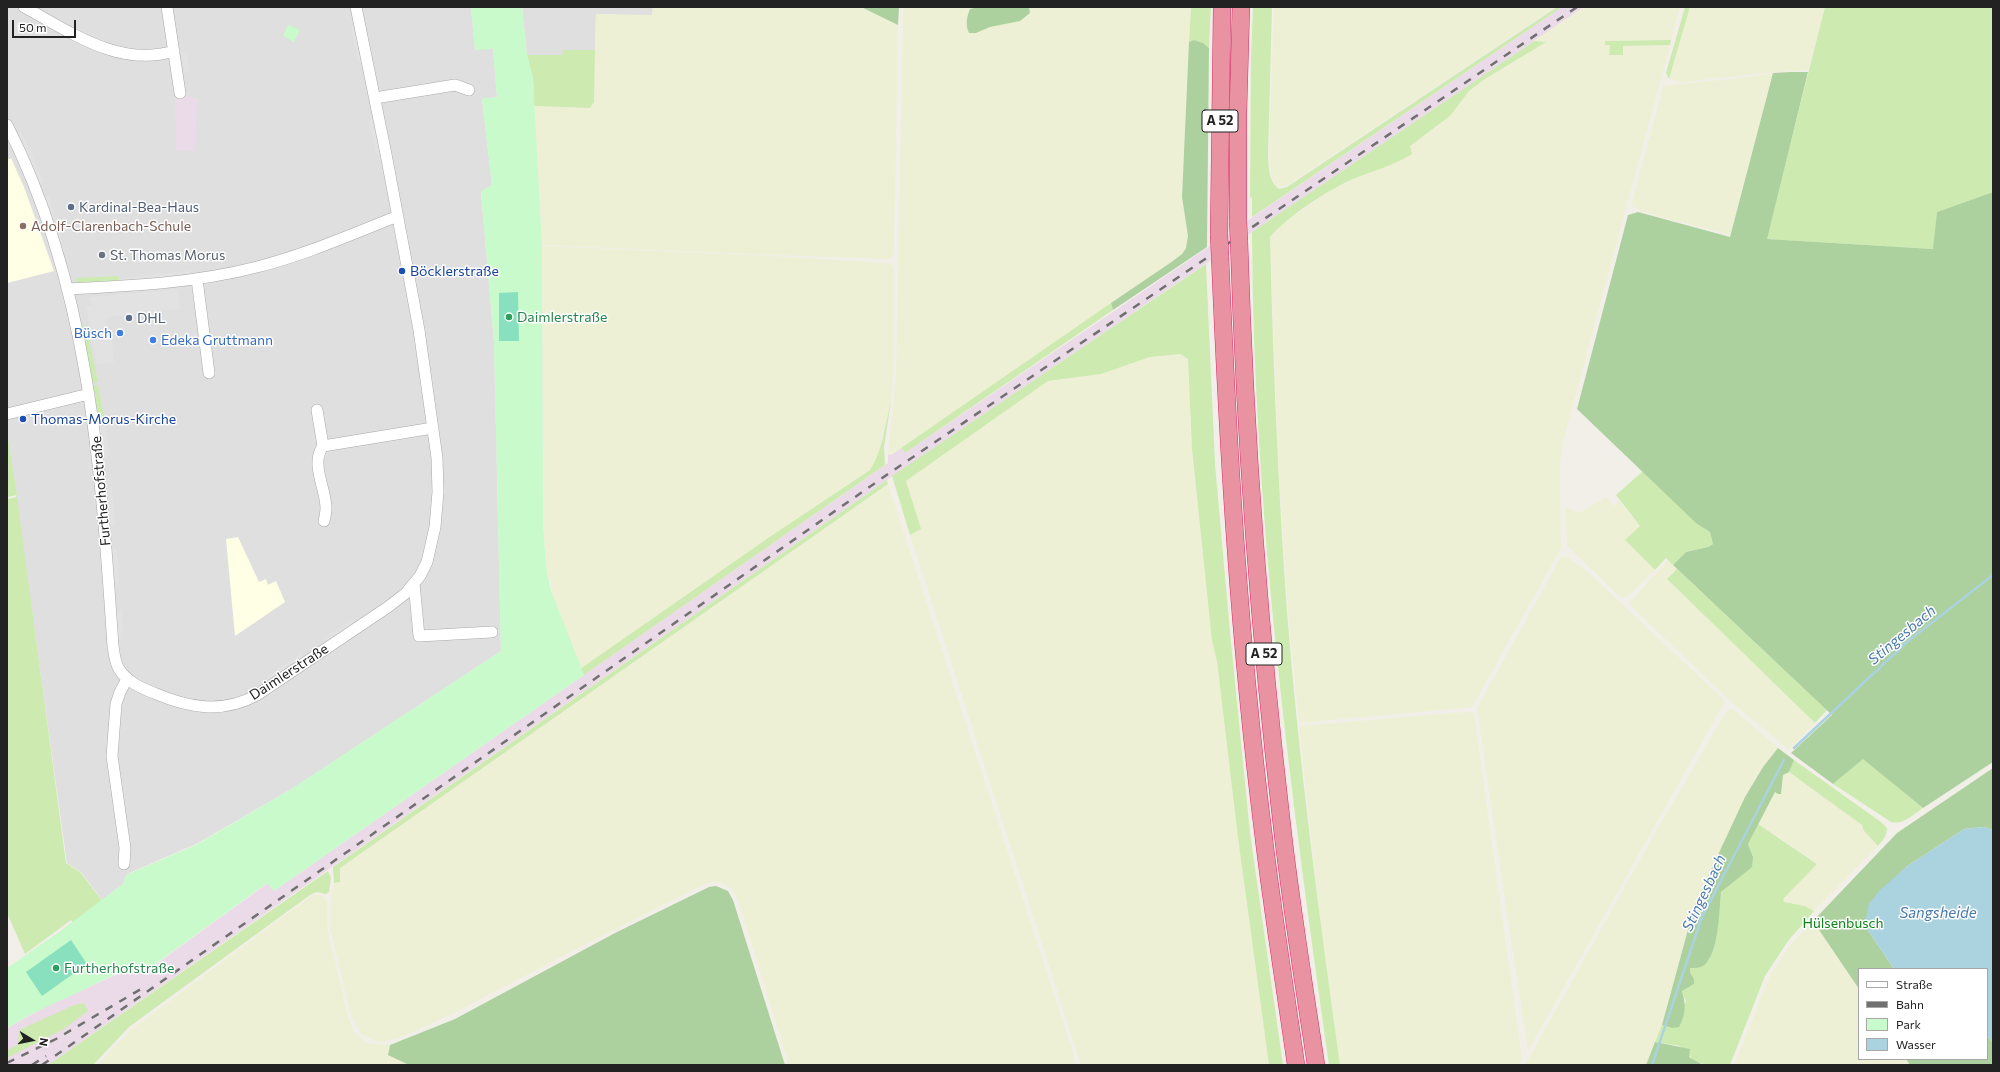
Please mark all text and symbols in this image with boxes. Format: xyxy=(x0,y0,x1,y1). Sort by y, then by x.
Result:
scale bar xyxy=(14,12,78,38)
text: 50 m xyxy=(19,20,47,34)
road number: A 52 xyxy=(1202,110,1238,132)
place label: Kardinal-Bea-Haus xyxy=(79,199,199,215)
marker: Kardinal-Bea-Haus xyxy=(66,202,76,212)
place label: Adolf-Clarenbach-Schule xyxy=(31,218,191,234)
marker: Adolf-Clarenbach-Schule xyxy=(18,221,28,231)
place label: St. Thomas Morus xyxy=(110,247,225,263)
marker: St. Thomas Morus xyxy=(97,250,107,260)
place label: Böcklerstraße xyxy=(410,263,499,279)
marker: Böcklerstraße xyxy=(397,266,407,276)
place label: Daimlerstraße xyxy=(517,309,607,325)
place label: DHL xyxy=(137,310,166,326)
marker: Daimlerstraße xyxy=(504,312,514,322)
marker: DHL xyxy=(124,313,134,323)
place label: Büsch xyxy=(74,325,112,341)
marker: Büsch xyxy=(115,328,125,338)
place label: Edeka Gruttmann xyxy=(161,332,273,348)
marker: Edeka Gruttmann xyxy=(148,335,158,345)
place label: Thomas-Morus-Kirche xyxy=(31,411,176,427)
marker: Thomas-Morus-Kirche xyxy=(18,414,28,424)
street label: Furtherhofstraße xyxy=(88,435,114,547)
water label: Stingesbach xyxy=(1865,602,1939,668)
street label: Daimlerstraße xyxy=(246,640,332,704)
road number: A 52 xyxy=(1246,643,1282,665)
water label: Stingesbach xyxy=(1678,852,1730,934)
water label: Sangsheide xyxy=(1899,904,1977,922)
park label: Hülsenbusch xyxy=(1802,915,1884,931)
place label: Furtherhofstraße xyxy=(64,960,174,976)
marker: Furtherhofstraße xyxy=(51,963,61,973)
legend xyxy=(1858,968,1988,1060)
text: Straße xyxy=(1896,977,1932,991)
text: Bahn xyxy=(1896,997,1924,1011)
text: Park xyxy=(1896,1017,1921,1031)
north arrow xyxy=(12,1020,52,1060)
text: N xyxy=(37,1037,51,1047)
text: Wasser xyxy=(1896,1037,1936,1051)

